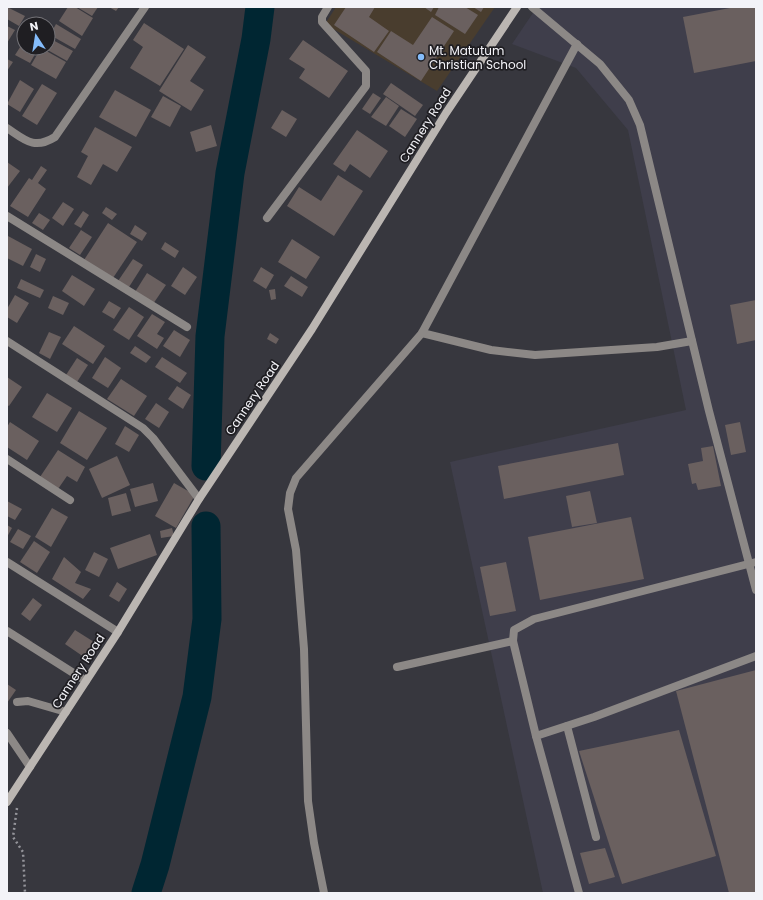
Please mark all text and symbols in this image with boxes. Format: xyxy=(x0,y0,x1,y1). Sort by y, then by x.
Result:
north arrow xyxy=(16,16,56,56)
text: N xyxy=(28,18,40,35)
place label: Mt. Matutum Christian School xyxy=(429,42,526,73)
marker: Mt. Matutum Christian School xyxy=(416,52,426,62)
street label: Cannery Road xyxy=(395,84,455,166)
street label: Cannery Road xyxy=(221,358,283,438)
street label: Cannery Road xyxy=(47,630,109,712)

